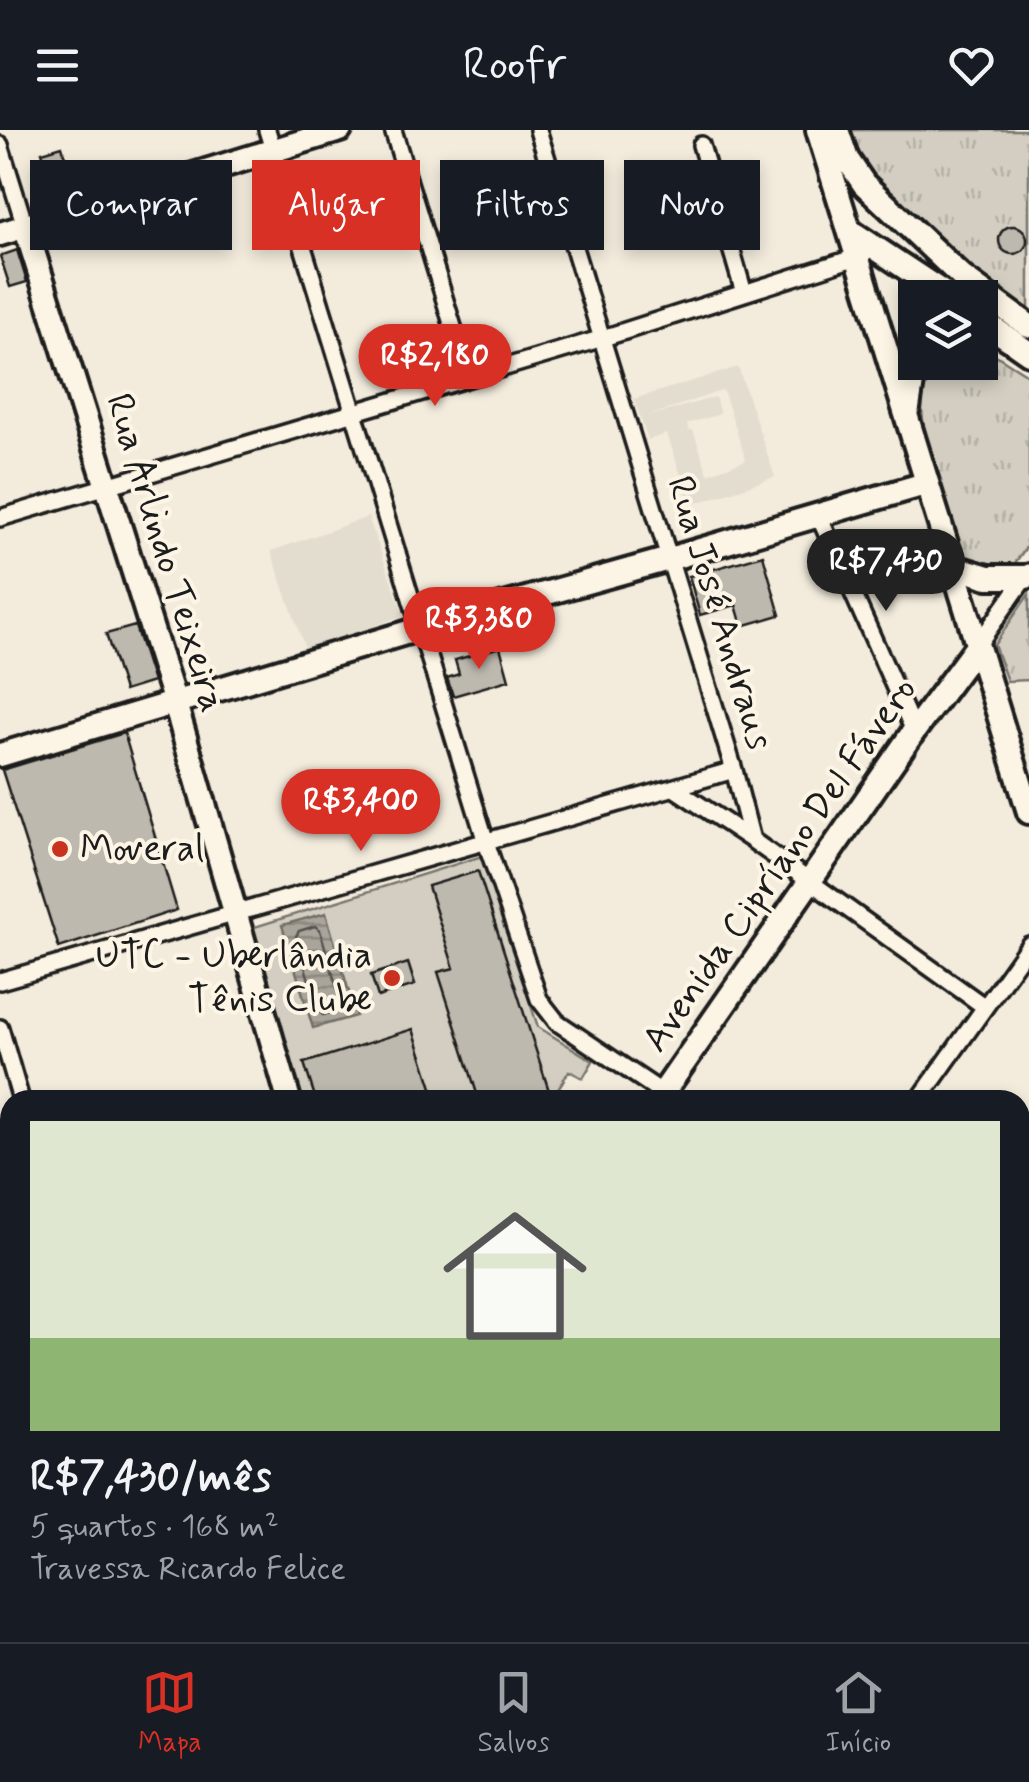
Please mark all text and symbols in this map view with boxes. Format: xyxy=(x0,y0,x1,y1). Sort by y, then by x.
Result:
text: Roofr xyxy=(463,36,566,95)
icon: menu xyxy=(30,38,85,93)
icon: heart xyxy=(944,38,999,93)
chip: Comprar xyxy=(30,160,232,250)
chip: Alugar xyxy=(252,160,420,250)
chip: Filtros xyxy=(440,160,604,250)
chip: Novo xyxy=(624,160,760,250)
map controls xyxy=(898,280,998,380)
button: layers xyxy=(898,280,998,380)
pin: R$2,180 xyxy=(343,324,527,409)
text: R$2,180 xyxy=(380,335,490,377)
street label: Rua Arlindo Teixeira xyxy=(93,388,237,718)
street label: Rua José Andraus xyxy=(654,470,784,756)
pin: R$7,430 xyxy=(794,529,978,614)
text: R$7,430 xyxy=(829,540,943,582)
pin: R$3,380 xyxy=(387,587,571,672)
text: R$3,380 xyxy=(425,598,533,640)
street label: Avenida Cipríano Del Fávero xyxy=(632,668,928,1062)
pin: R$3,400 xyxy=(269,769,453,854)
text: R$3,400 xyxy=(303,780,419,822)
place label: Moveral xyxy=(80,825,204,874)
marker: Moveral xyxy=(49,838,71,860)
place label: UTC - Uberlândia Tênis Clube xyxy=(95,932,372,1025)
marker: UTC - Uberlândia Tênis Clube xyxy=(381,967,403,989)
icon: home xyxy=(425,1186,605,1366)
text: R$7,430/mês xyxy=(30,1451,271,1506)
text: 5 quartos · 168 m² xyxy=(30,1506,279,1548)
text: Travessa Ricardo Felice xyxy=(30,1548,346,1590)
tab: Mapa xyxy=(138,1665,202,1762)
tab: Salvos xyxy=(477,1665,550,1762)
tab: Início xyxy=(825,1665,891,1762)

